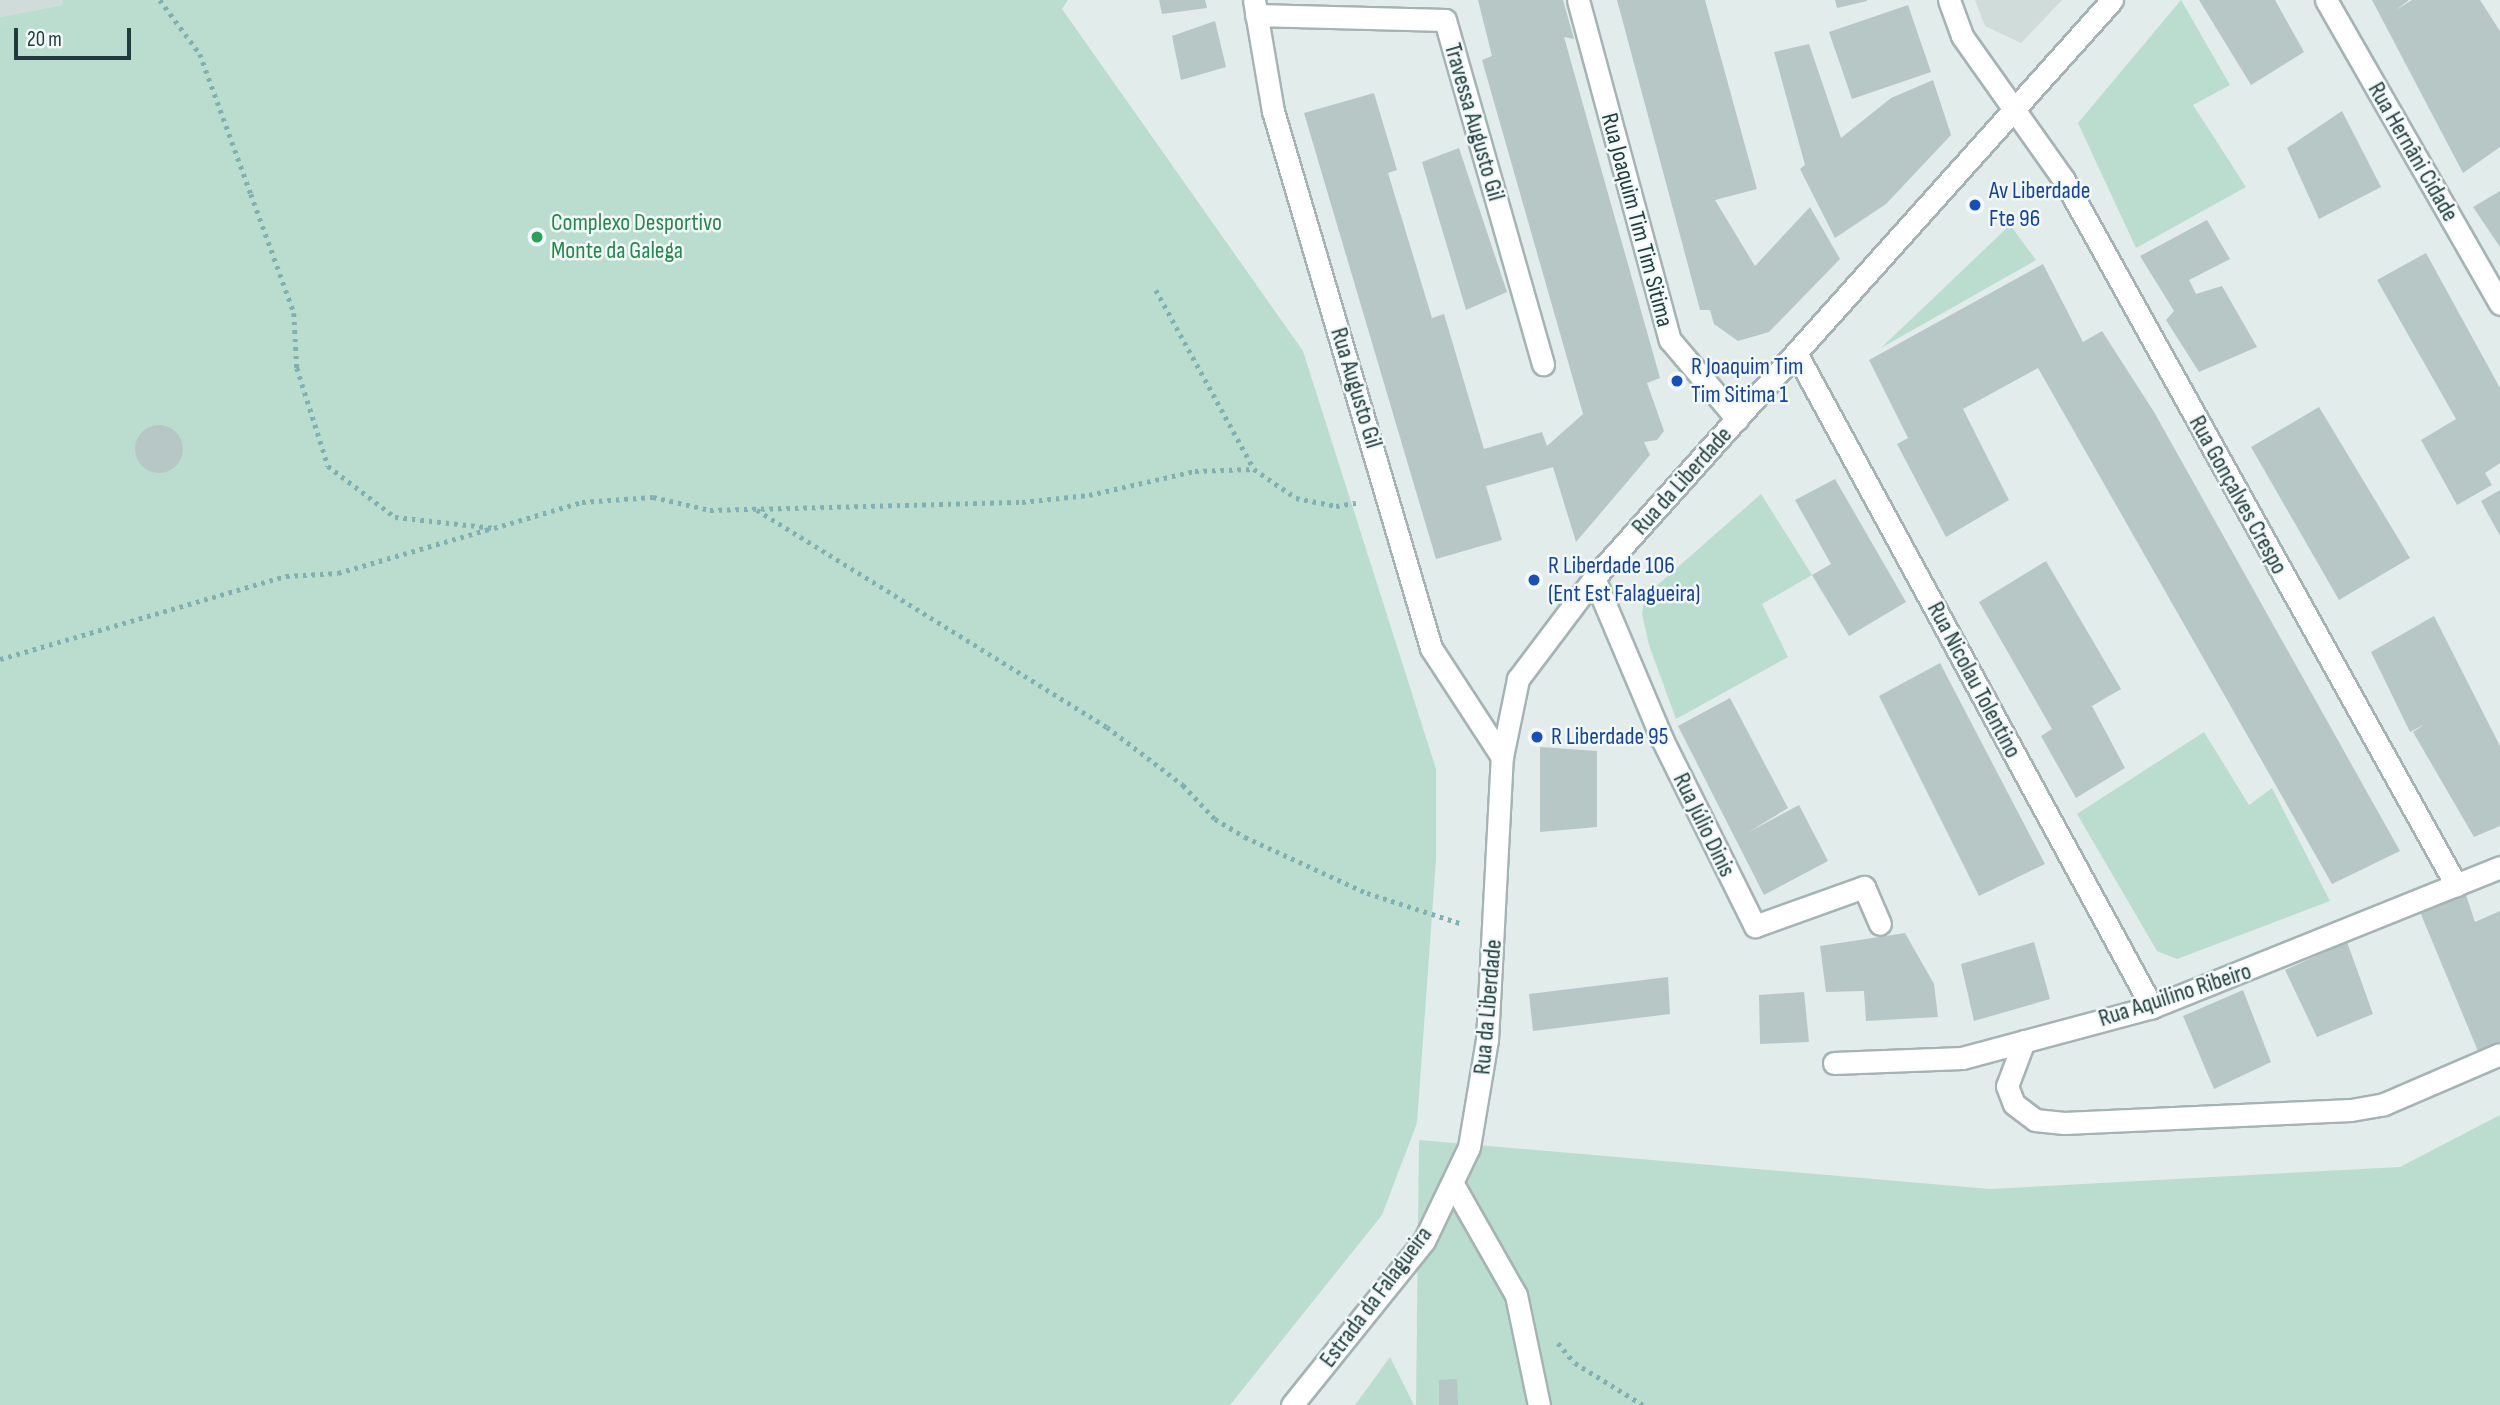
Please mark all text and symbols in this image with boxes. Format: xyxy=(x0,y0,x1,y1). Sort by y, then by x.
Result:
scale bar xyxy=(18,14,135,58)
text: 20 m xyxy=(27,27,62,52)
street label: Travessa Augusto Gil xyxy=(1438,40,1510,204)
street label: Rua Hernâni Cidade xyxy=(2362,77,2464,227)
street label: Rua Joaquim Tim Tim Sitima xyxy=(1595,110,1679,330)
place label: Av Liberdade Fte 96 xyxy=(1989,177,2090,233)
marker: Av Liberdade Fte 96 xyxy=(1967,197,1983,213)
place label: Complexo Desportivo Monte da Galega xyxy=(551,209,722,265)
marker: Complexo Desportivo Monte da Galega xyxy=(529,229,545,245)
street label: Rua Augusto Gil xyxy=(1324,324,1388,452)
place label: R Joaquim Tim Tim Sitima 1 xyxy=(1691,353,1803,409)
marker: R Joaquim Tim Tim Sitima 1 xyxy=(1669,373,1685,389)
street label: Rua Gonçalves Crespo xyxy=(2183,411,2293,579)
street label: Rua da Liberdade xyxy=(1626,421,1738,541)
place label: R Liberdade 106 (Ent Est Falagueira) xyxy=(1548,552,1701,608)
marker: R Liberdade 106 (Ent Est Falagueira) xyxy=(1526,572,1542,588)
street label: Rua Nicolau Tolentino xyxy=(1921,597,2027,763)
place label: R Liberdade 95 xyxy=(1551,723,1668,751)
marker: R Liberdade 95 xyxy=(1529,729,1545,745)
street label: Rua Júlio Dinis xyxy=(1667,768,1741,882)
street label: Rua da Liberdade xyxy=(1468,938,1508,1076)
street label: Rua Aquilino Ribeiro xyxy=(2095,957,2255,1033)
street label: Estrada da Falagueira xyxy=(1314,1221,1438,1373)

